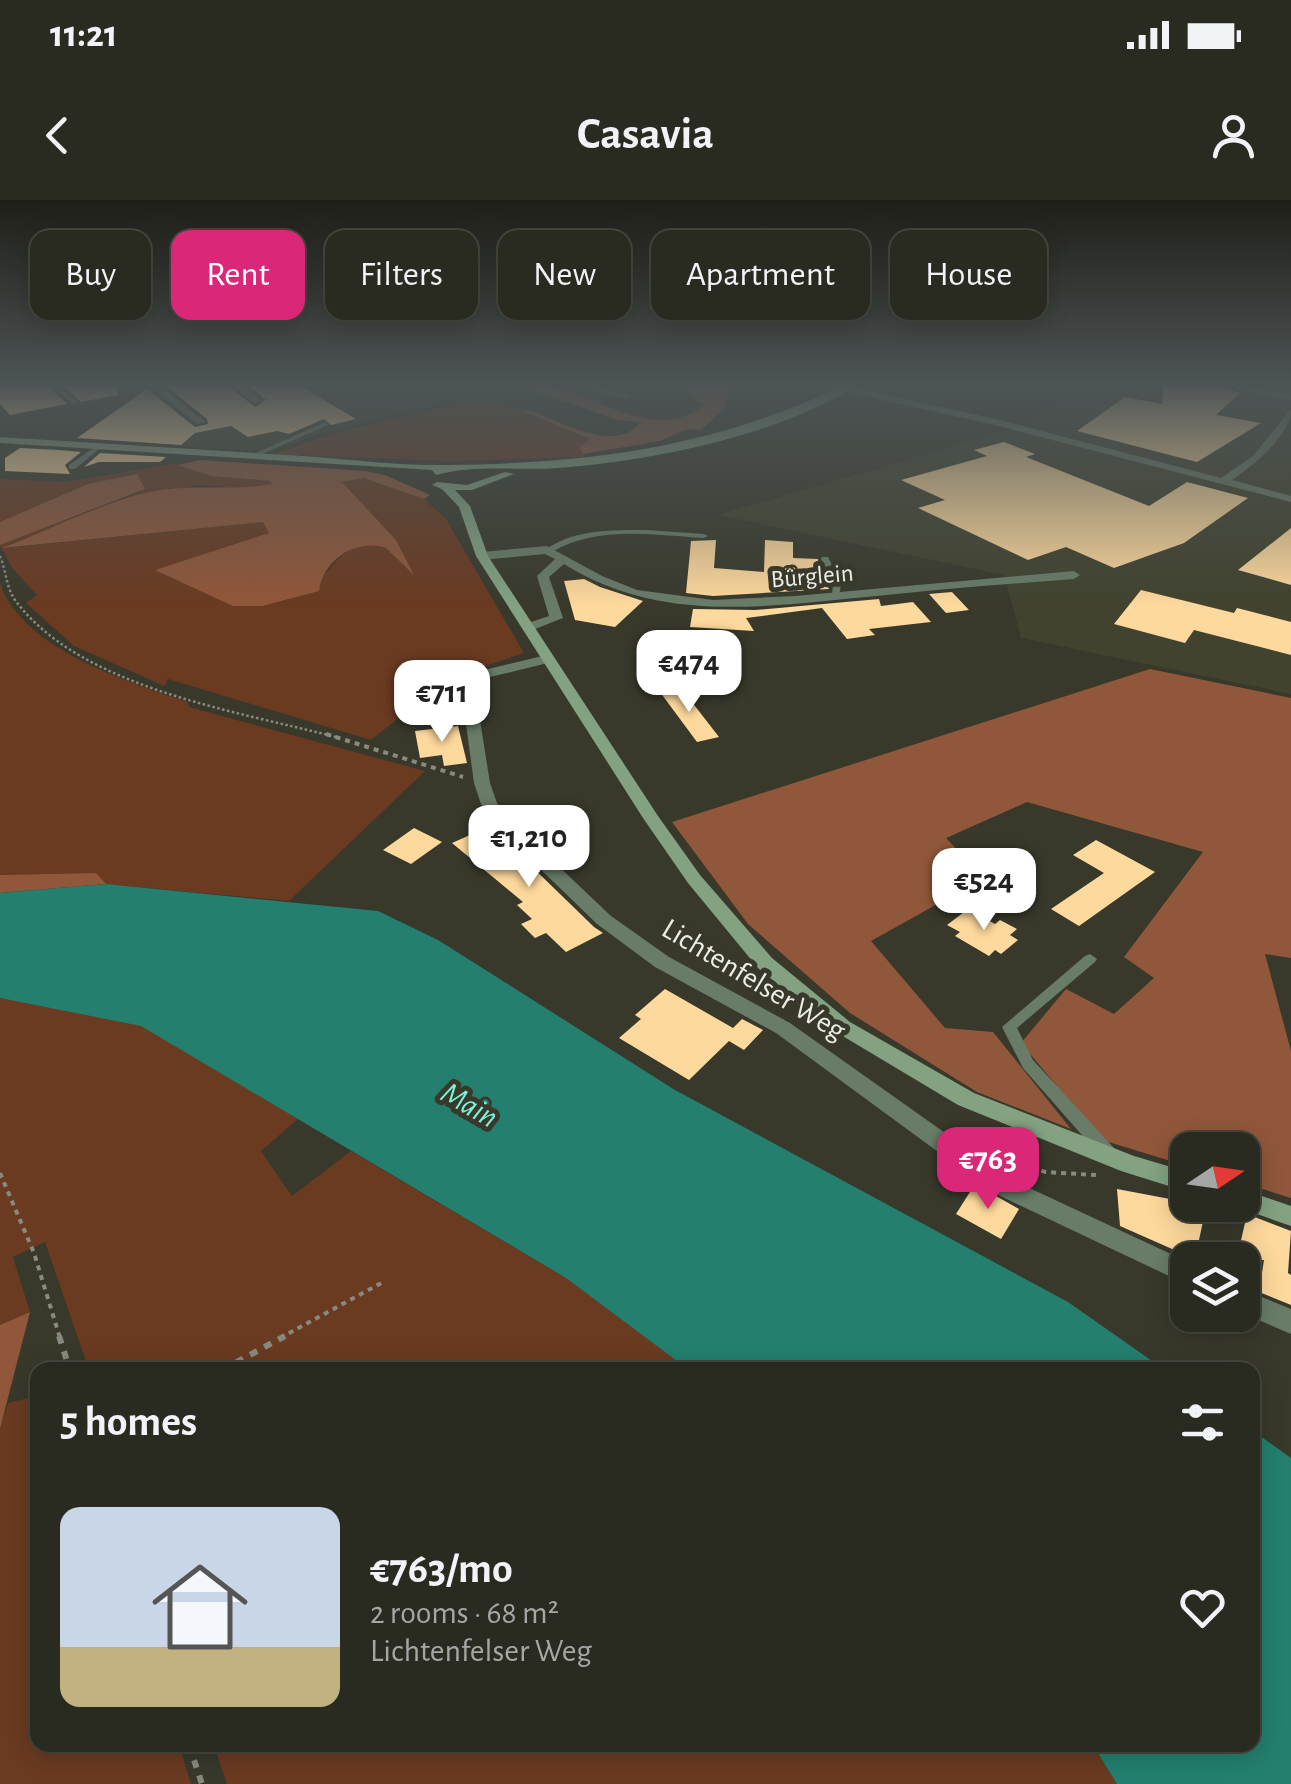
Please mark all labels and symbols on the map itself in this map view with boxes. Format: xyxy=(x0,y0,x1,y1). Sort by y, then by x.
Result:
street label: Bürglein xyxy=(770,560,854,593)
pin: €474 xyxy=(630,630,748,715)
pin: €711 xyxy=(383,660,501,745)
pin: €1,210 xyxy=(448,805,610,890)
pin: €524 xyxy=(925,848,1043,933)
street label: Lichtenfelser Weg xyxy=(657,913,851,1046)
water label: Main xyxy=(436,1076,503,1134)
pin: €763 xyxy=(929,1127,1047,1212)
north arrow xyxy=(1170,1132,1260,1222)

